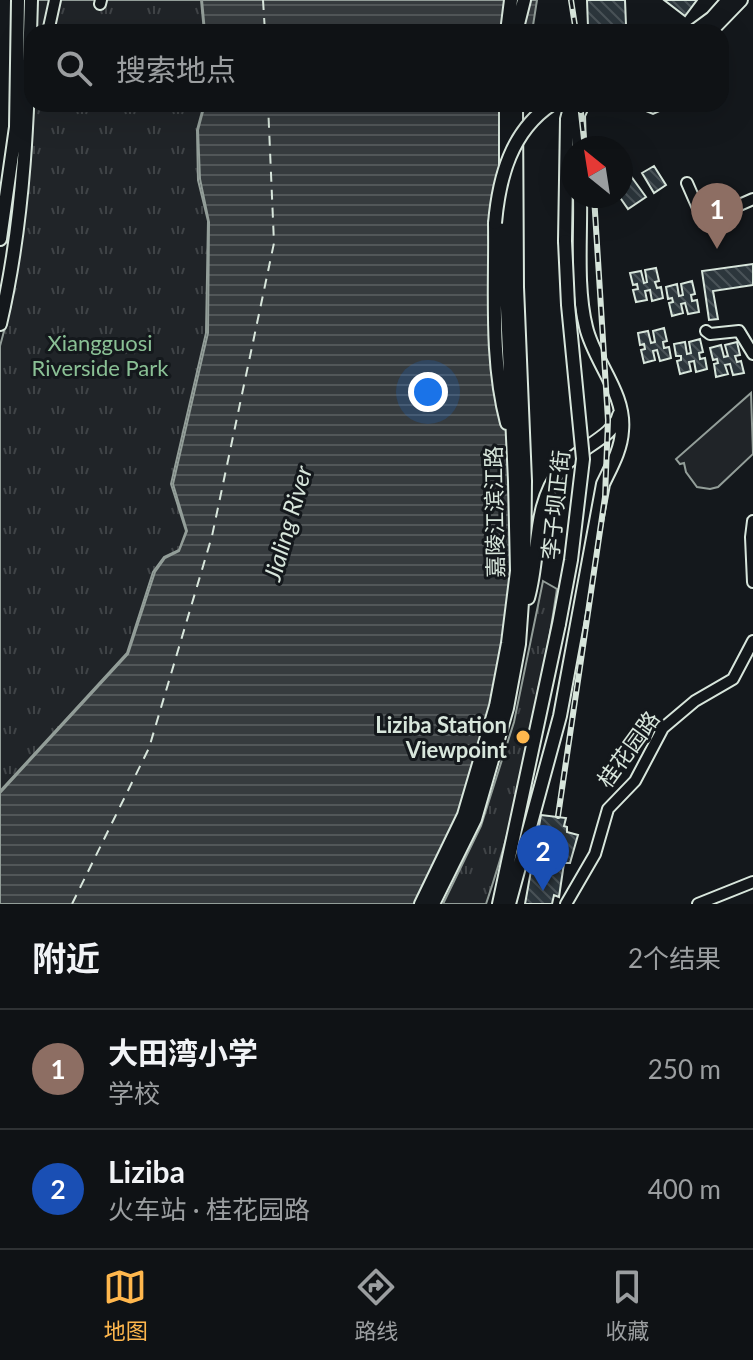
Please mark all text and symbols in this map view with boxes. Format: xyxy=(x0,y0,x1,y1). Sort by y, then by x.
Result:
search box xyxy=(24,24,729,112)
icon: search xyxy=(52,46,96,90)
text: 搜索地点 xyxy=(116,51,236,87)
north arrow xyxy=(561,136,633,208)
pin: 1 xyxy=(691,183,743,249)
park label: Xiangguosi Riverside Park xyxy=(32,329,169,381)
your location xyxy=(408,372,448,412)
street label: 嘉陵江滨江路 xyxy=(479,446,509,578)
street label: 李子坝正街 xyxy=(536,449,574,561)
water label: Jialing River xyxy=(256,461,317,585)
street label: 桂花园路 xyxy=(591,705,665,793)
place label: Liziba Station Viewpoint xyxy=(375,711,508,763)
marker: Liziba Station Viewpoint xyxy=(514,728,532,746)
pin: 2 xyxy=(517,825,569,891)
text: 附近 xyxy=(32,937,100,978)
text: 2个结果 xyxy=(628,942,721,974)
text: 大田湾小学 xyxy=(108,1034,258,1070)
text: 1 xyxy=(50,1053,66,1085)
text: 250 m xyxy=(648,1053,721,1085)
text: 学校 xyxy=(108,1077,160,1109)
text: Liziba xyxy=(108,1153,185,1189)
text: 2 xyxy=(50,1173,66,1205)
text: 400 m xyxy=(648,1173,721,1205)
text: 火车站 · 桂花园路 xyxy=(108,1193,310,1225)
tab: 地图 xyxy=(103,1265,148,1345)
tab: 路线 xyxy=(354,1265,399,1345)
tab: 收藏 xyxy=(605,1265,650,1345)

